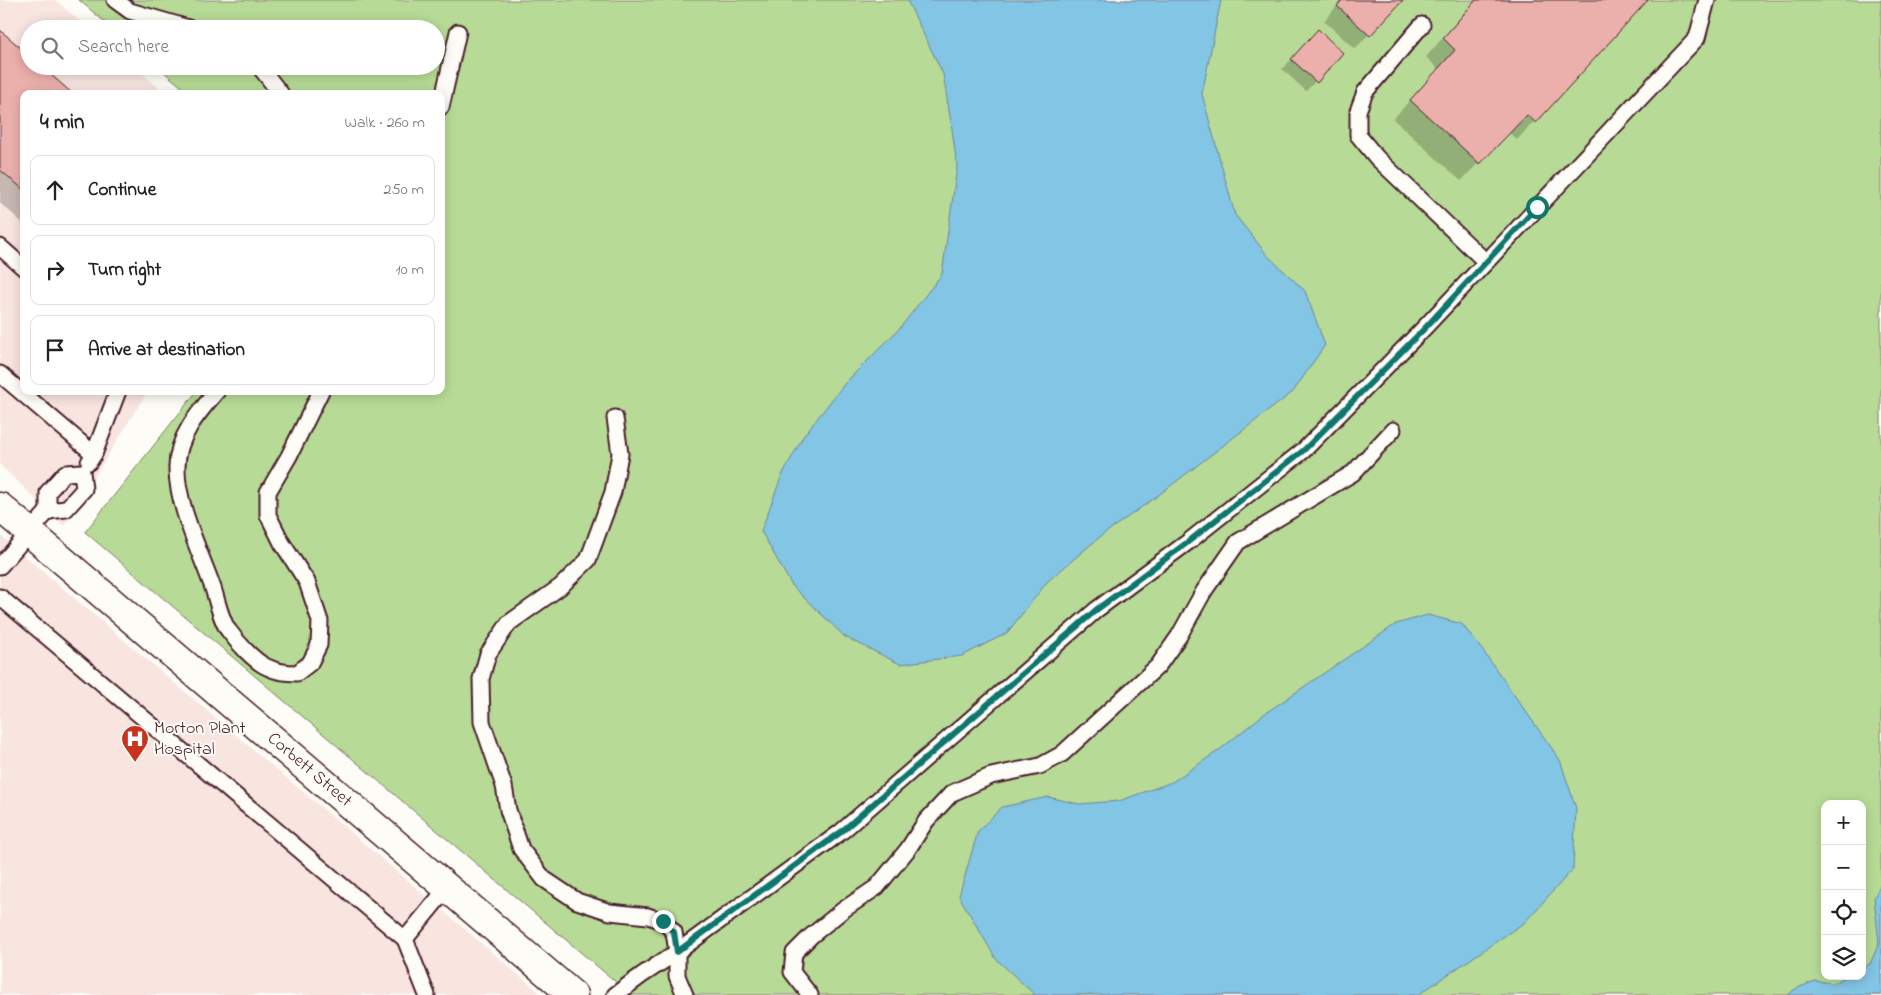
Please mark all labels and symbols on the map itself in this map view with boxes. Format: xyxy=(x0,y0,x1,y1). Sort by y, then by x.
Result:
route start xyxy=(1526,196,1549,219)
place label: Morton Plant Hospital xyxy=(154,716,246,763)
hospital icon: Morton Plant Hospital xyxy=(120,724,150,763)
street label: Corbett Street xyxy=(261,726,357,814)
route end xyxy=(652,910,675,933)

